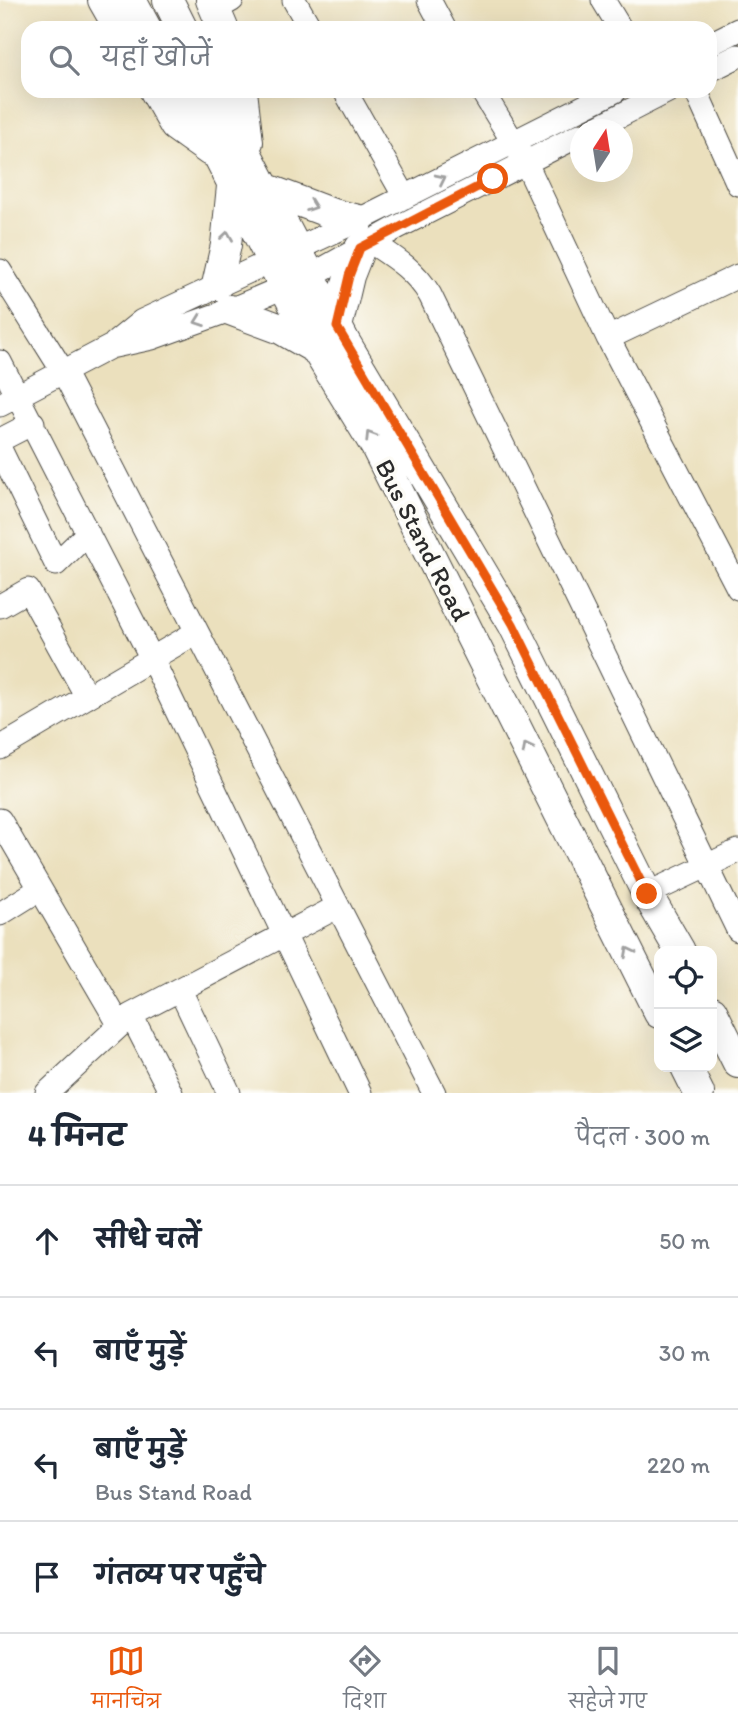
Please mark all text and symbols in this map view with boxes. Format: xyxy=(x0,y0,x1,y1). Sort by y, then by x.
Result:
search box xyxy=(21,21,717,98)
icon: search xyxy=(45,41,83,79)
text: यहाँ खोजें xyxy=(101,41,212,73)
north arrow xyxy=(570,119,633,182)
route start xyxy=(477,163,508,194)
one-way arrow xyxy=(434,173,446,187)
one-way arrow xyxy=(306,198,318,212)
one-way arrow xyxy=(219,230,234,242)
one-way arrow xyxy=(193,313,205,327)
one-way arrow xyxy=(365,430,378,443)
street label: Bus Stand Road xyxy=(368,454,478,626)
one-way arrow xyxy=(522,743,536,755)
route end xyxy=(631,878,662,909)
map controls xyxy=(654,946,717,1072)
button: locate xyxy=(654,946,717,1009)
one-way arrow xyxy=(623,947,637,959)
button: layers xyxy=(654,1009,717,1072)
text: 4 मिनट xyxy=(28,1117,126,1154)
text: पैदल · 300 m xyxy=(576,1123,710,1151)
icon: ahead xyxy=(28,1222,66,1260)
text: सीधे चलें xyxy=(95,1223,201,1255)
text: 50 m xyxy=(659,1227,710,1255)
icon: left xyxy=(28,1334,66,1372)
text: बाएँ मुड़ें xyxy=(95,1335,185,1367)
text: 30 m xyxy=(659,1339,710,1367)
text: बाएँ मुड़ें xyxy=(95,1433,185,1465)
icon: left xyxy=(28,1446,66,1484)
text: 220 m xyxy=(647,1451,710,1479)
text: Bus Stand Road xyxy=(95,1478,252,1506)
icon: arrive xyxy=(28,1558,66,1596)
text: गंतव्य पर पहुँचे xyxy=(95,1559,265,1591)
tab: मानचित्र xyxy=(91,1642,161,1722)
tab: दिशा xyxy=(343,1642,386,1722)
tab: सहेजे गए xyxy=(569,1642,647,1722)

